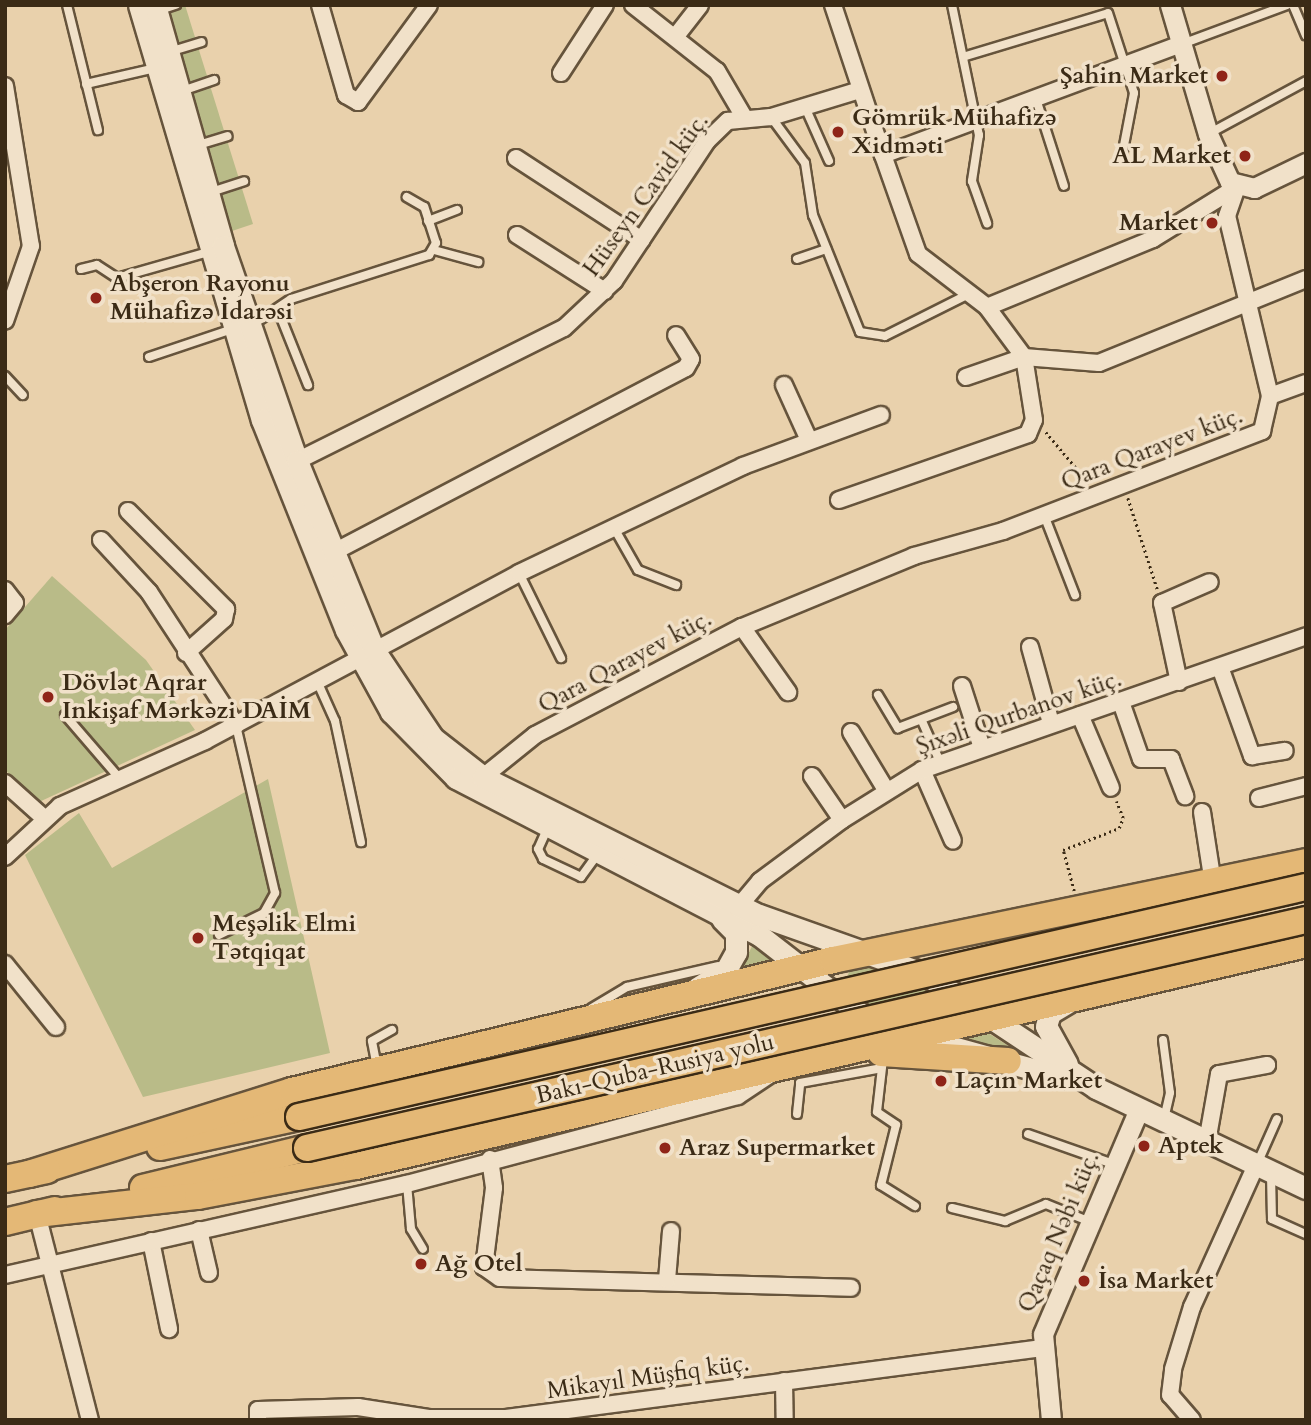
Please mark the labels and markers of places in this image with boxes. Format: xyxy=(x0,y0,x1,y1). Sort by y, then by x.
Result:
place label: Şahin Market xyxy=(1060,62,1208,90)
marker: Şahin Market xyxy=(1214,68,1230,84)
place label: Gömrük Mühafizə Xidməti xyxy=(852,104,1056,160)
marker: Gömrük Mühafizə Xidməti xyxy=(830,124,846,140)
place label: AL Market xyxy=(1112,142,1231,170)
marker: AL Market xyxy=(1237,148,1253,164)
place label: Market xyxy=(1119,209,1198,237)
marker: Market xyxy=(1204,215,1220,231)
place label: Abşeron Rayonu Mühafizə İdarəsi xyxy=(110,270,293,326)
marker: Abşeron Rayonu Mühafizə İdarəsi xyxy=(88,290,104,306)
place label: Dövlət Aqrar Inkişaf Mərkəzi DAİM xyxy=(62,669,311,725)
marker: Dövlət Aqrar Inkişaf Mərkəzi DAİM xyxy=(40,689,56,705)
place label: Meşəlik Elmi Tətqiqat xyxy=(212,910,356,966)
marker: Meşəlik Elmi Tətqiqat xyxy=(190,930,206,946)
place label: Laçın Market xyxy=(955,1067,1102,1095)
marker: Laçın Market xyxy=(933,1073,949,1089)
place label: Aptek xyxy=(1158,1132,1224,1160)
place label: Araz Supermarket xyxy=(679,1134,875,1162)
marker: Aptek xyxy=(1136,1138,1152,1154)
marker: Araz Supermarket xyxy=(657,1140,673,1156)
place label: Ağ Otel xyxy=(435,1250,523,1278)
marker: Ağ Otel xyxy=(413,1256,429,1272)
place label: İsa Market xyxy=(1098,1267,1213,1295)
marker: İsa Market xyxy=(1076,1273,1092,1289)

